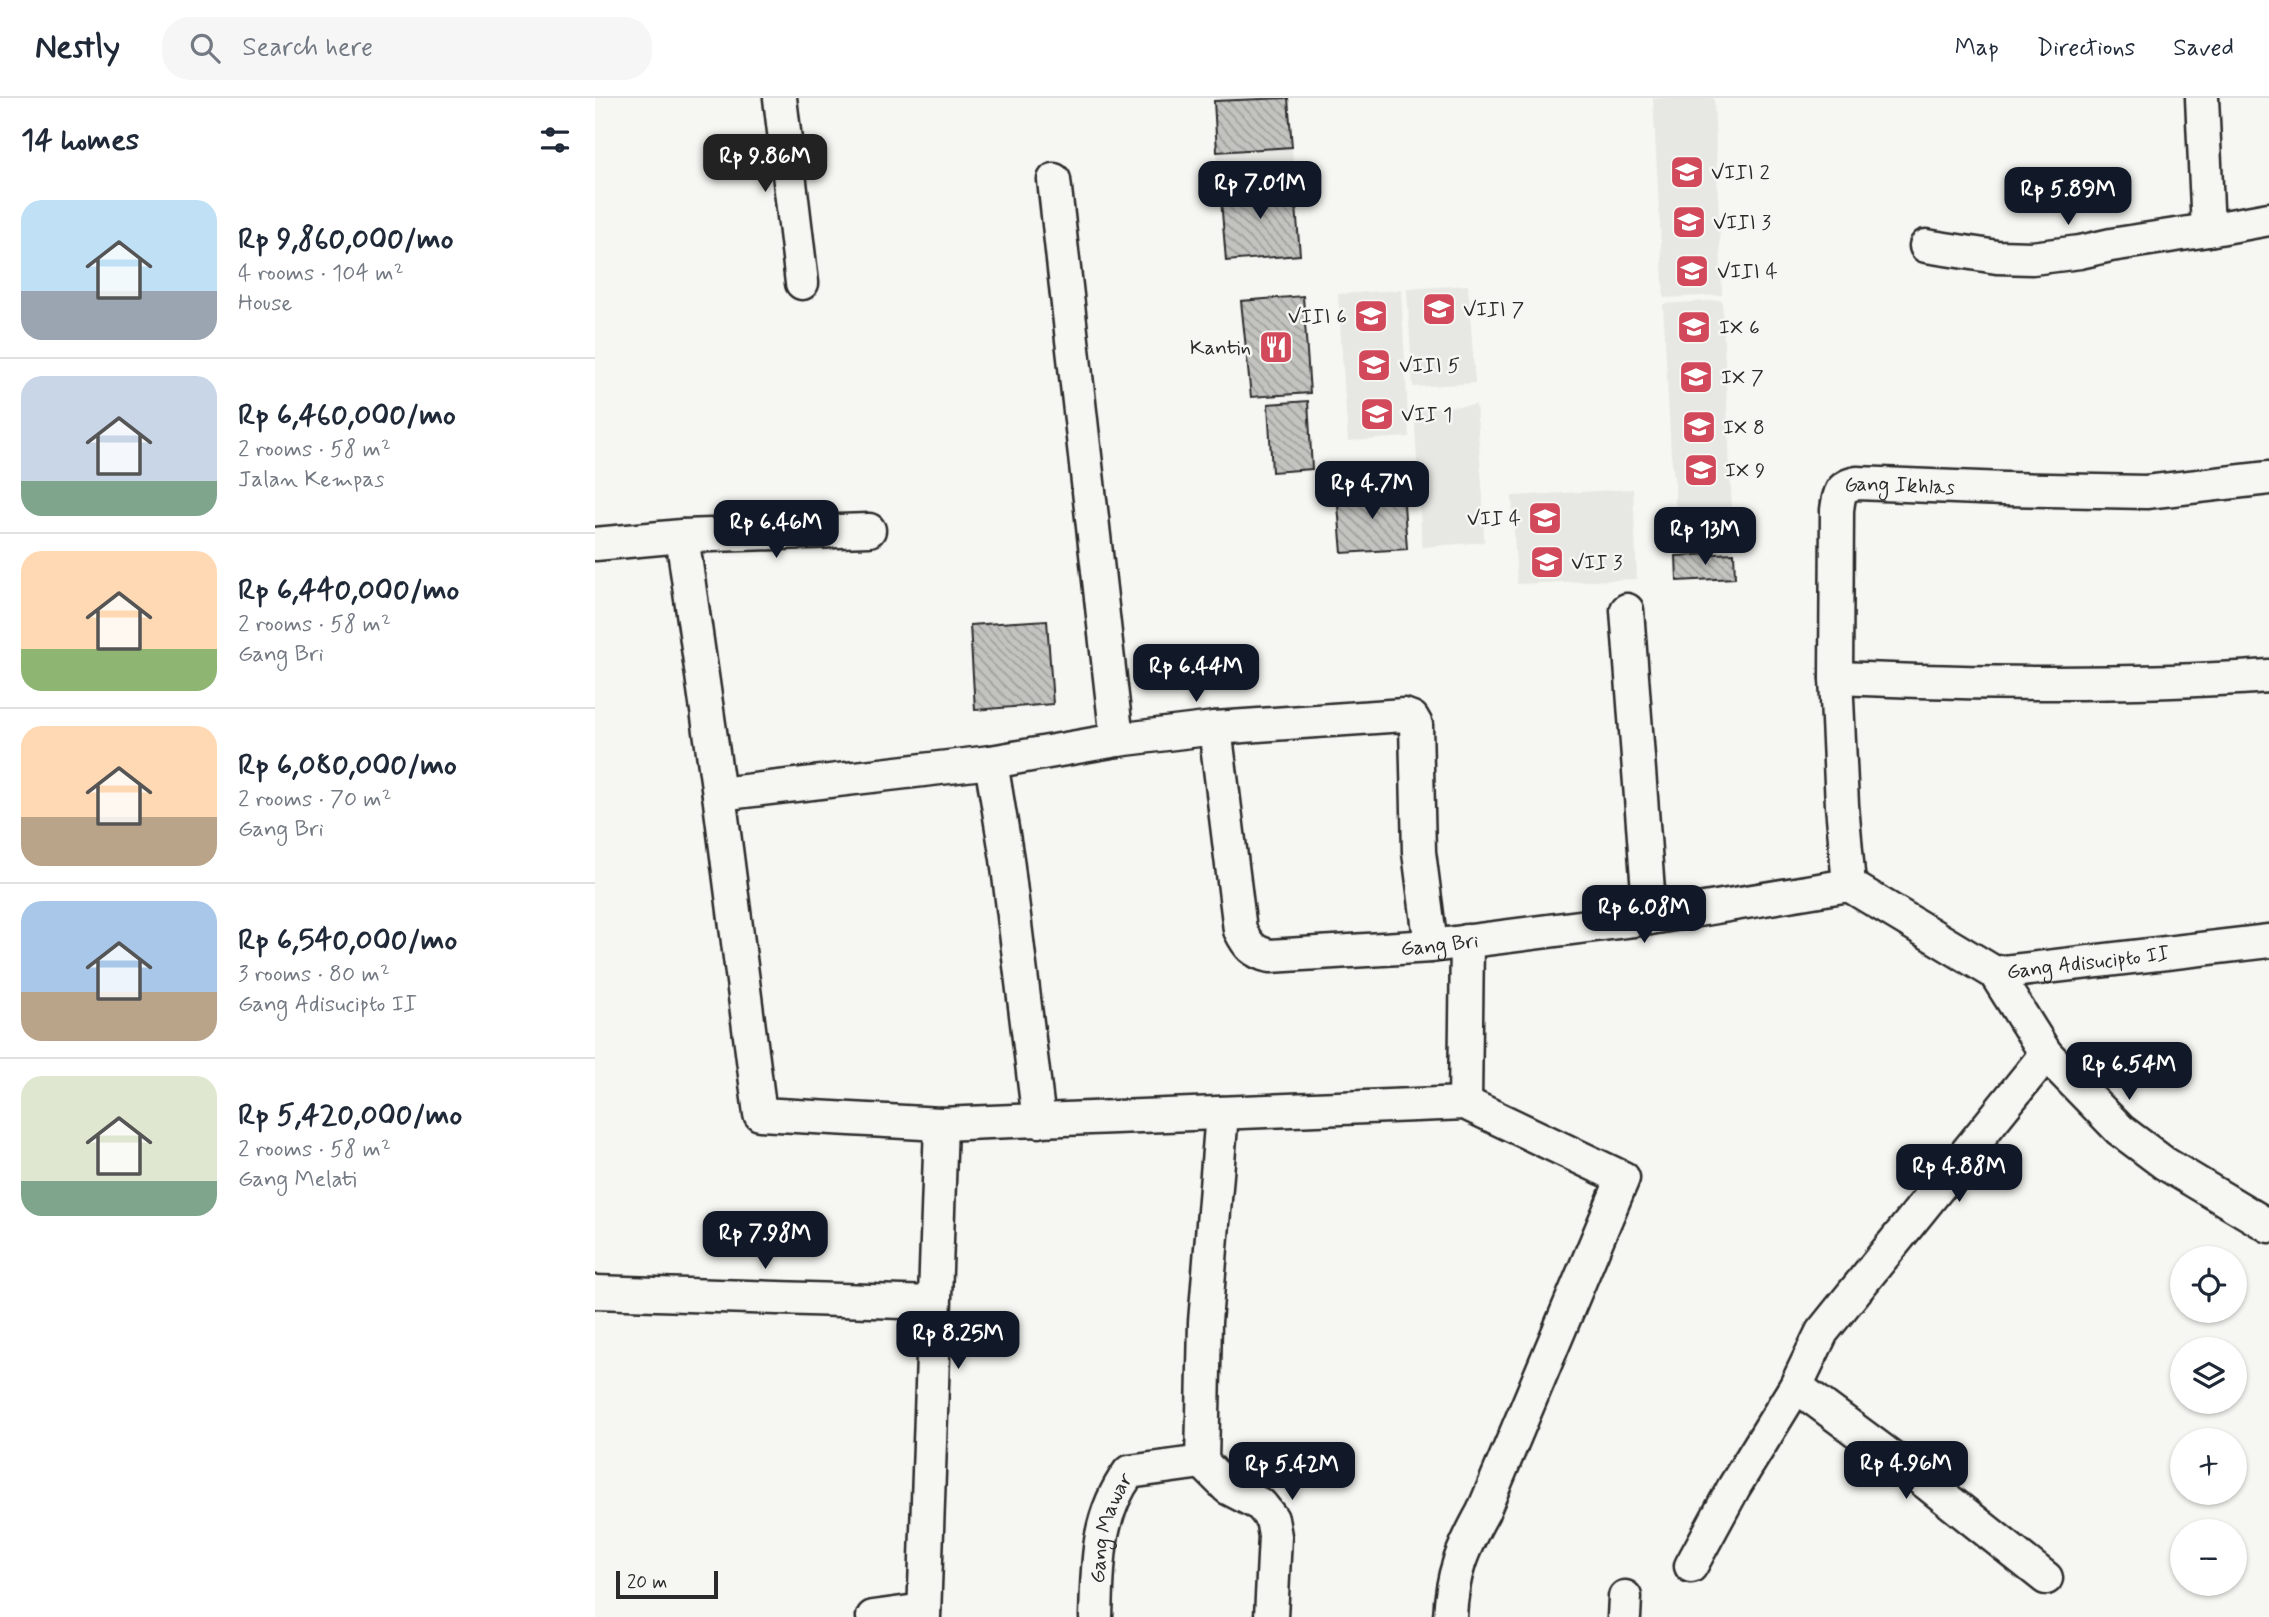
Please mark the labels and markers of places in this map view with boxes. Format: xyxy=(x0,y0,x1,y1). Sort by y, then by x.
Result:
pin: Rp 9.86M xyxy=(693,134,837,194)
school or university icon: VIII 2 xyxy=(1668,153,1706,191)
place label: VIII 2 xyxy=(1711,159,1770,187)
pin: Rp 7.01M xyxy=(1188,162,1332,221)
pin: Rp 5.89M xyxy=(1996,167,2140,227)
school or university icon: VIII 3 xyxy=(1670,203,1708,241)
place label: VIII 3 xyxy=(1713,209,1771,237)
school or university icon: VIII 4 xyxy=(1673,252,1711,290)
place label: VIII 4 xyxy=(1717,258,1778,286)
school or university icon: VIII 7 xyxy=(1420,290,1458,328)
place label: VIII 7 xyxy=(1463,296,1524,324)
school or university icon: VIII 6 xyxy=(1352,297,1390,335)
place label: VIII 6 xyxy=(1288,303,1347,331)
school or university icon: IX 6 xyxy=(1675,308,1713,346)
place label: IX 6 xyxy=(1719,314,1760,342)
restaurant icon: Kantin xyxy=(1257,328,1295,366)
place label: Kantin xyxy=(1190,334,1251,362)
school or university icon: VIII 5 xyxy=(1355,346,1393,384)
place label: VIII 5 xyxy=(1399,352,1460,380)
school or university icon: IX 7 xyxy=(1677,358,1715,396)
place label: IX 7 xyxy=(1721,364,1764,392)
school or university icon: VII 1 xyxy=(1358,395,1396,433)
place label: VII 1 xyxy=(1401,401,1452,429)
school or university icon: IX 8 xyxy=(1680,408,1718,446)
place label: IX 8 xyxy=(1723,414,1765,442)
school or university icon: IX 9 xyxy=(1682,451,1720,489)
place label: IX 9 xyxy=(1725,457,1765,485)
pin: Rp 4.7M xyxy=(1307,462,1437,521)
school or university icon: VII 4 xyxy=(1526,499,1564,537)
pin: Rp 6.46M xyxy=(704,500,848,560)
place label: VII 4 xyxy=(1467,505,1521,533)
pin: Rp 13M xyxy=(1648,508,1762,567)
school or university icon: VII 3 xyxy=(1528,543,1566,581)
place label: VII 3 xyxy=(1571,549,1623,577)
pin: Rp 6.44M xyxy=(1124,644,1268,704)
pin: Rp 6.08M xyxy=(1572,886,1716,945)
pin: Rp 6.54M xyxy=(2057,1042,2201,1102)
pin: Rp 4.88M xyxy=(1887,1144,2031,1204)
pin: Rp 7.98M xyxy=(693,1212,837,1271)
pin: Rp 8.25M xyxy=(886,1312,1030,1371)
pin: Rp 5.42M xyxy=(1220,1442,1364,1502)
pin: Rp 4.96M xyxy=(1834,1442,1978,1501)

